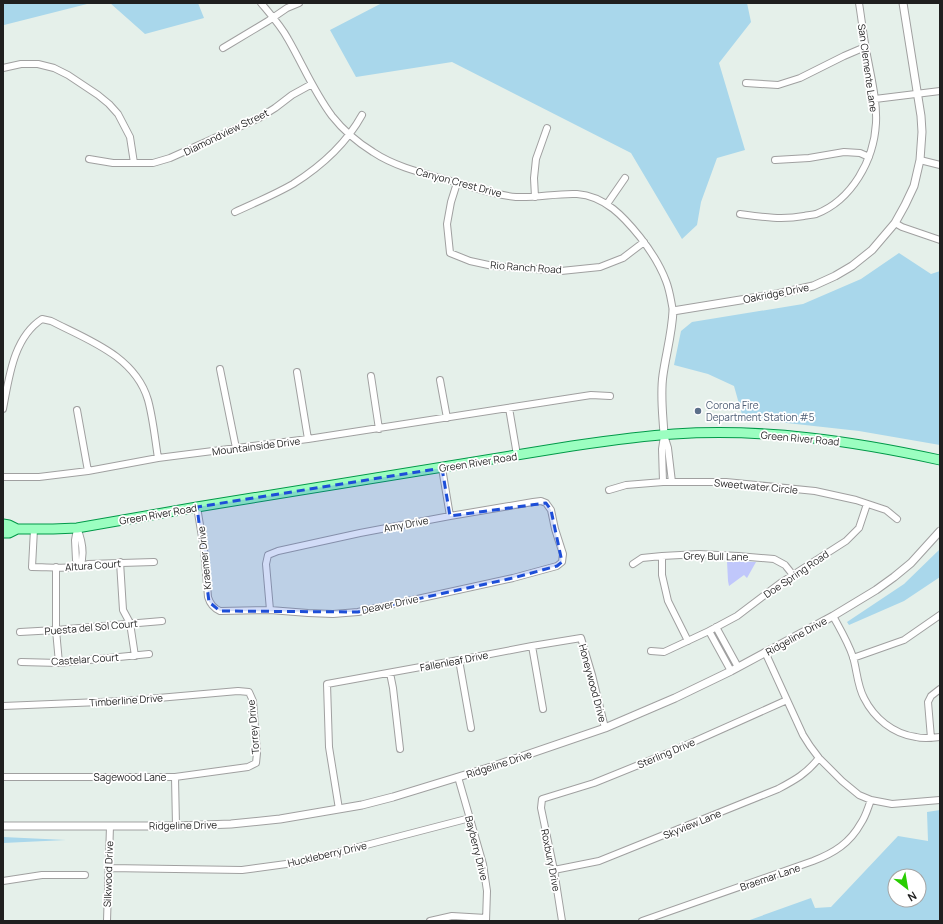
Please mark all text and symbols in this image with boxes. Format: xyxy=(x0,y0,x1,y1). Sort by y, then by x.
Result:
street label: San Clemente Lane xyxy=(855,23,881,113)
street label: Diamondview Street xyxy=(181,105,271,159)
street label: Canyon Crest Drive xyxy=(414,164,504,200)
street label: Rio Ranch Road xyxy=(490,258,562,276)
street label: Oakridge Drive xyxy=(742,280,810,306)
place label: Corona Fire Department Station #5 xyxy=(706,398,815,424)
marker: Corona Fire Department Station #5 xyxy=(693,406,703,416)
street label: Green River Road xyxy=(760,428,840,448)
street label: Mountainside Drive xyxy=(211,434,301,458)
street label: Green River Road xyxy=(438,449,518,475)
street label: Sweetwater Circle xyxy=(714,475,799,497)
street label: Green River Road xyxy=(118,500,198,528)
street label: Amy Drive xyxy=(382,513,430,535)
street label: Kraemer Drive xyxy=(194,525,214,590)
street label: Doe Spring Road xyxy=(761,547,832,601)
street label: Grey Bull Lane xyxy=(684,548,749,564)
street label: Altura Court xyxy=(64,556,122,574)
street label: Deaver Drive xyxy=(360,591,420,617)
street label: Ridgeline Drive xyxy=(763,613,829,659)
street label: Puesta del Sol Court xyxy=(44,616,138,638)
street label: Honeywood Drive xyxy=(576,642,610,724)
street label: Fallenleaf Drive xyxy=(419,647,489,674)
street label: Castelar Court xyxy=(51,650,119,668)
street label: Timberline Drive xyxy=(89,690,164,710)
street label: Torrey Drive xyxy=(244,699,262,755)
street label: Sterling Drive xyxy=(635,735,697,771)
street label: Ridgeline Drive xyxy=(464,747,534,781)
street label: Sagewood Lane xyxy=(94,770,167,784)
street label: Skyview Lane xyxy=(661,806,723,842)
street label: Bayberry Drive xyxy=(462,814,492,882)
street label: Ridgeline Drive xyxy=(149,817,217,833)
street label: Roxbury Drive xyxy=(538,828,564,893)
street label: Huckleberry Drive xyxy=(286,838,368,870)
street label: Silkwood Drive xyxy=(100,840,116,907)
street label: Braemar Lane xyxy=(738,860,802,894)
north arrow xyxy=(887,868,927,908)
text: N xyxy=(905,889,920,906)

